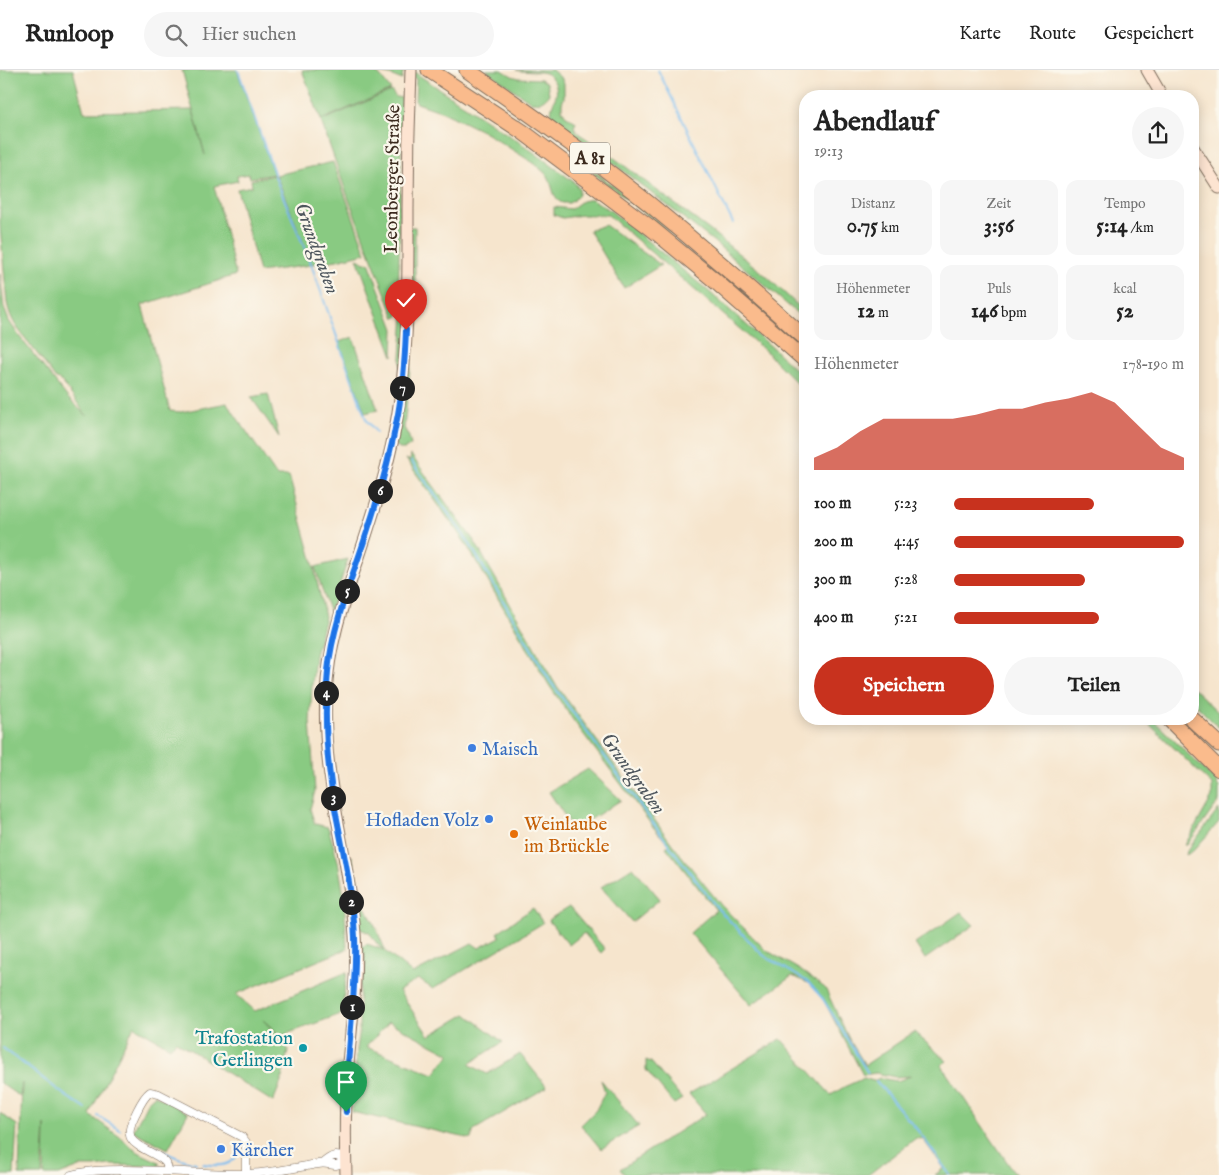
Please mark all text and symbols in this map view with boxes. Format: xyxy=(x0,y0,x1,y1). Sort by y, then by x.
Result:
search box xyxy=(144,12,494,57)
text: Runloop xyxy=(25,19,114,50)
icon: search xyxy=(162,21,190,49)
text: Hier suchen xyxy=(202,23,296,47)
text: Karte xyxy=(959,23,1001,46)
text: Route xyxy=(1029,23,1076,46)
text: Gespeichert xyxy=(1104,23,1194,46)
street label: Leonberger Straße xyxy=(380,104,406,254)
text: Abendlauf xyxy=(814,105,935,140)
button: share xyxy=(1132,107,1184,159)
text: 19:13 xyxy=(814,142,843,162)
road number: A 81 xyxy=(570,143,610,174)
text: Distanz xyxy=(851,195,895,213)
text: Zeit xyxy=(987,195,1011,213)
text: Tempo xyxy=(1104,195,1146,213)
water label: Grundgraben xyxy=(288,199,345,298)
text: 0.75 xyxy=(847,213,878,240)
text: 3:56 xyxy=(984,213,1014,240)
text: 5:14 xyxy=(1096,213,1128,240)
text: km xyxy=(878,219,899,237)
text: /km xyxy=(1128,219,1154,237)
pin xyxy=(385,279,427,330)
text: Höhenmeter xyxy=(836,280,910,298)
text: Puls xyxy=(987,280,1011,298)
text: kcal xyxy=(1113,280,1137,298)
icon: check xyxy=(392,286,420,314)
text: 12 xyxy=(857,298,875,325)
text: 146 xyxy=(971,298,998,325)
text: 52 xyxy=(1116,298,1134,325)
text: m xyxy=(875,304,889,322)
text: bpm xyxy=(998,304,1027,322)
text: Höhenmeter xyxy=(814,355,899,375)
text: 178–190 m xyxy=(1122,355,1184,375)
pin: 7 xyxy=(390,376,414,400)
text: 7 xyxy=(399,379,406,397)
pin: 6 xyxy=(368,478,392,504)
text: 6 xyxy=(378,482,383,500)
text: 100 m xyxy=(814,494,851,514)
text: 5:23 xyxy=(894,494,918,514)
text: 200 m xyxy=(814,532,853,552)
text: 4:45 xyxy=(894,532,920,552)
text: 300 m xyxy=(814,570,852,590)
text: 5:28 xyxy=(894,570,918,590)
pin: 5 xyxy=(334,578,360,604)
text: 5 xyxy=(345,582,350,600)
text: 400 m xyxy=(814,608,853,628)
text: 5:21 xyxy=(894,608,917,628)
button: Speichern xyxy=(814,657,994,715)
button: Teilen xyxy=(1004,657,1184,715)
pin: 4 xyxy=(314,680,338,706)
text: 4 xyxy=(323,684,330,702)
water label: Grundgraben xyxy=(594,728,671,820)
place label: Maisch xyxy=(482,738,538,762)
marker: Maisch xyxy=(466,742,478,754)
pin: 3 xyxy=(320,786,346,810)
text: 3 xyxy=(331,789,336,807)
place label: Hofladen Volz xyxy=(366,809,479,833)
marker: Hofladen Volz xyxy=(483,813,495,825)
place label: Weinlaube im Brückle xyxy=(524,813,610,859)
marker: Weinlaube im Brückle xyxy=(508,828,520,840)
pin: 2 xyxy=(338,890,364,914)
text: 2 xyxy=(348,893,355,911)
pin: 1 xyxy=(340,994,364,1020)
text: 1 xyxy=(350,998,355,1016)
place label: Trafostation Gerlingen xyxy=(195,1027,293,1073)
marker: Trafostation Gerlingen xyxy=(297,1042,309,1054)
pin xyxy=(325,1061,367,1112)
icon: arrive xyxy=(332,1068,360,1096)
place label: Kärcher xyxy=(231,1139,294,1163)
marker: Kärcher xyxy=(215,1143,227,1155)

